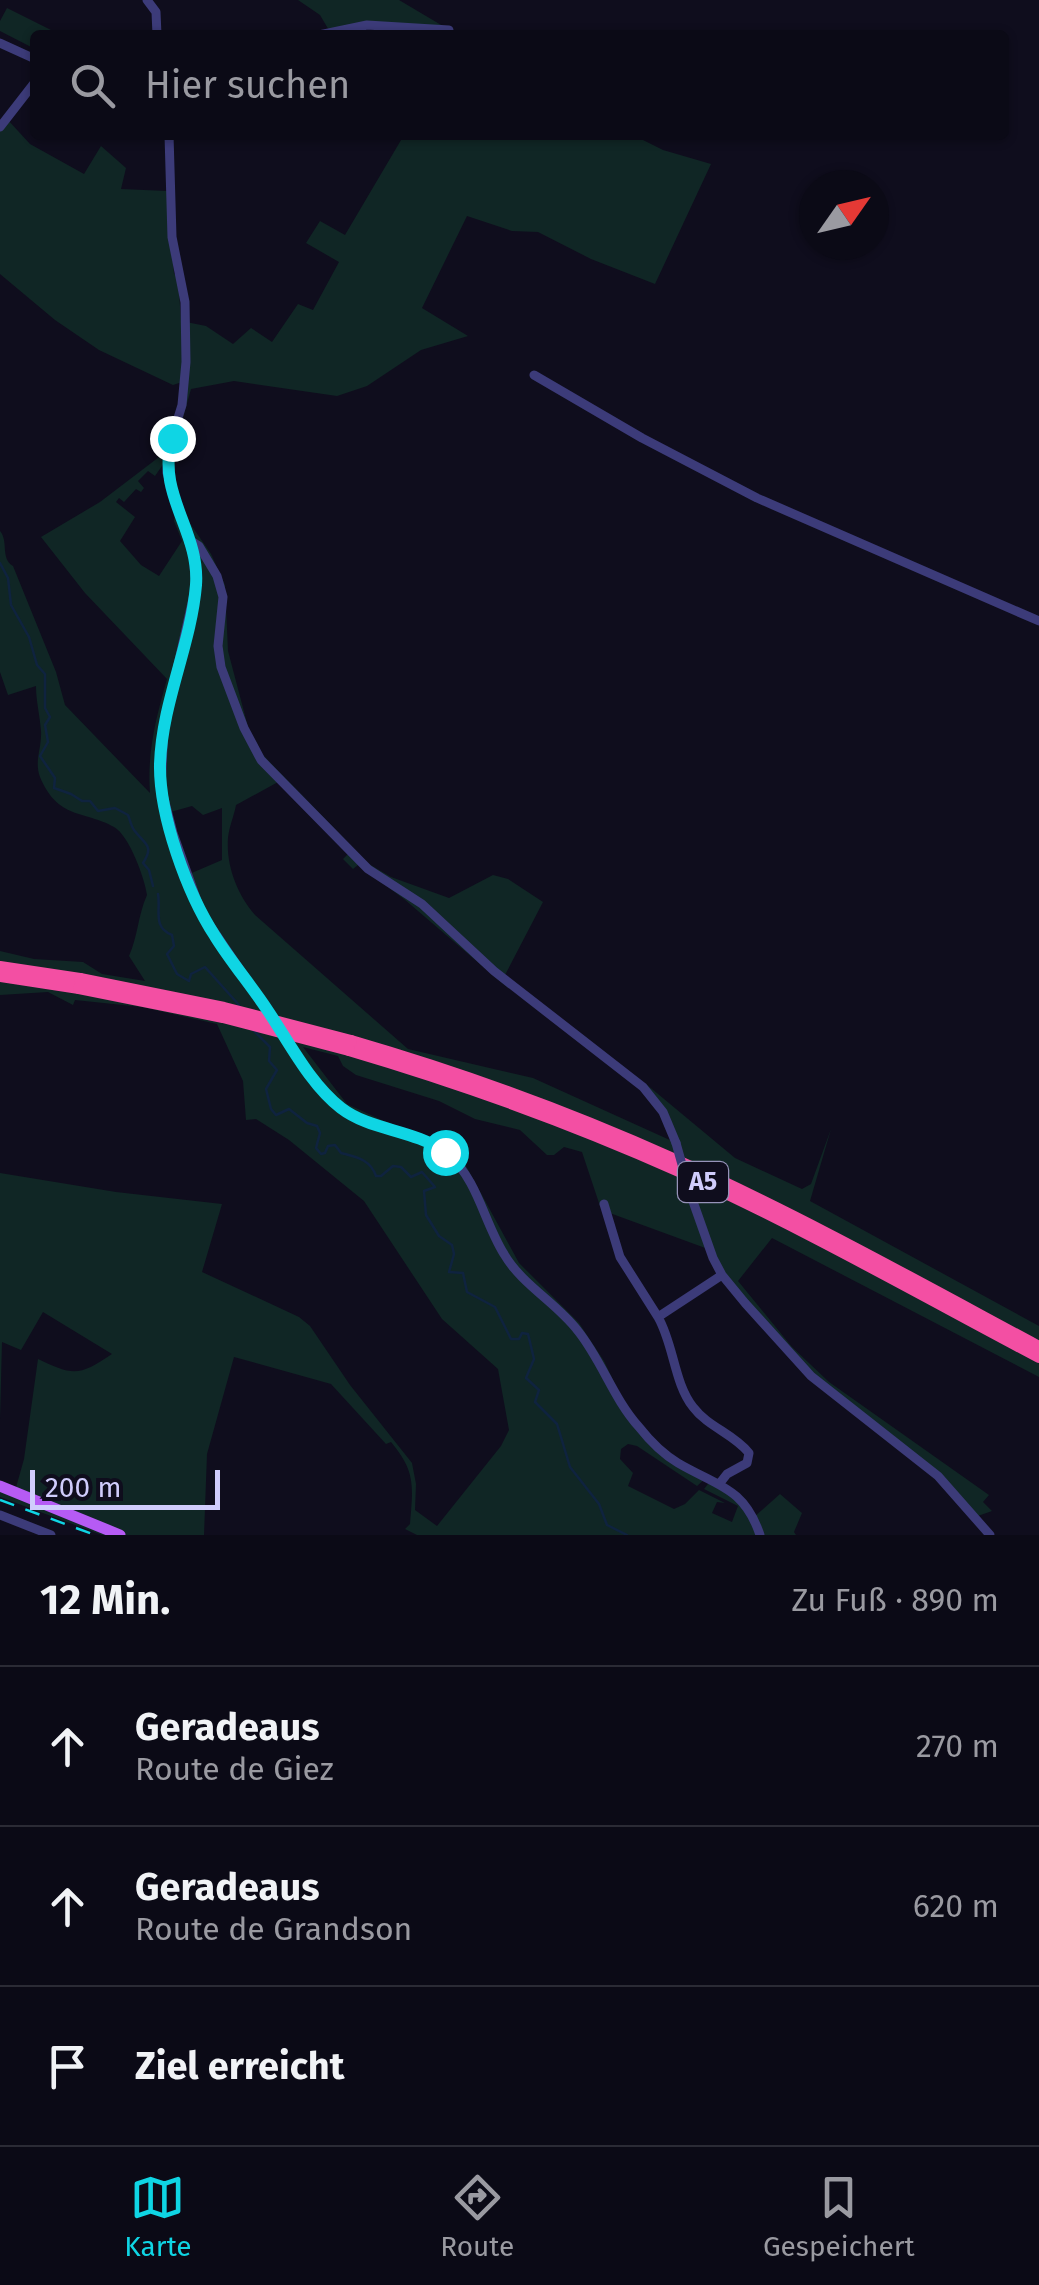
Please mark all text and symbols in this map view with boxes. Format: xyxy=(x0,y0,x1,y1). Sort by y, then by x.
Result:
search box xyxy=(30,30,1009,140)
icon: search xyxy=(65,58,120,113)
text: Hier suchen xyxy=(145,62,350,108)
north arrow xyxy=(799,170,889,260)
route end xyxy=(150,416,196,462)
route start xyxy=(423,1130,469,1176)
road number: A5 xyxy=(678,1162,728,1202)
scale bar xyxy=(30,1465,220,1510)
text: 200 m xyxy=(45,1471,122,1504)
text: 12 Min. xyxy=(40,1575,170,1625)
text: Zu Fuß · 890 m xyxy=(791,1581,999,1619)
text: Geradeaus xyxy=(135,1704,320,1750)
icon: ahead xyxy=(40,1719,95,1774)
text: 270 m xyxy=(916,1727,999,1765)
text: Route de Giez xyxy=(135,1750,334,1788)
text: Geradeaus xyxy=(135,1864,320,1910)
icon: ahead xyxy=(40,1879,95,1934)
text: 620 m xyxy=(913,1887,999,1925)
text: Route de Grandson xyxy=(135,1910,412,1948)
icon: arrive xyxy=(40,2039,95,2094)
text: Ziel erreicht xyxy=(135,2043,344,2089)
tab: Karte xyxy=(124,2170,192,2263)
tab: Route xyxy=(440,2170,514,2263)
tab: Gespeichert xyxy=(763,2170,915,2263)

